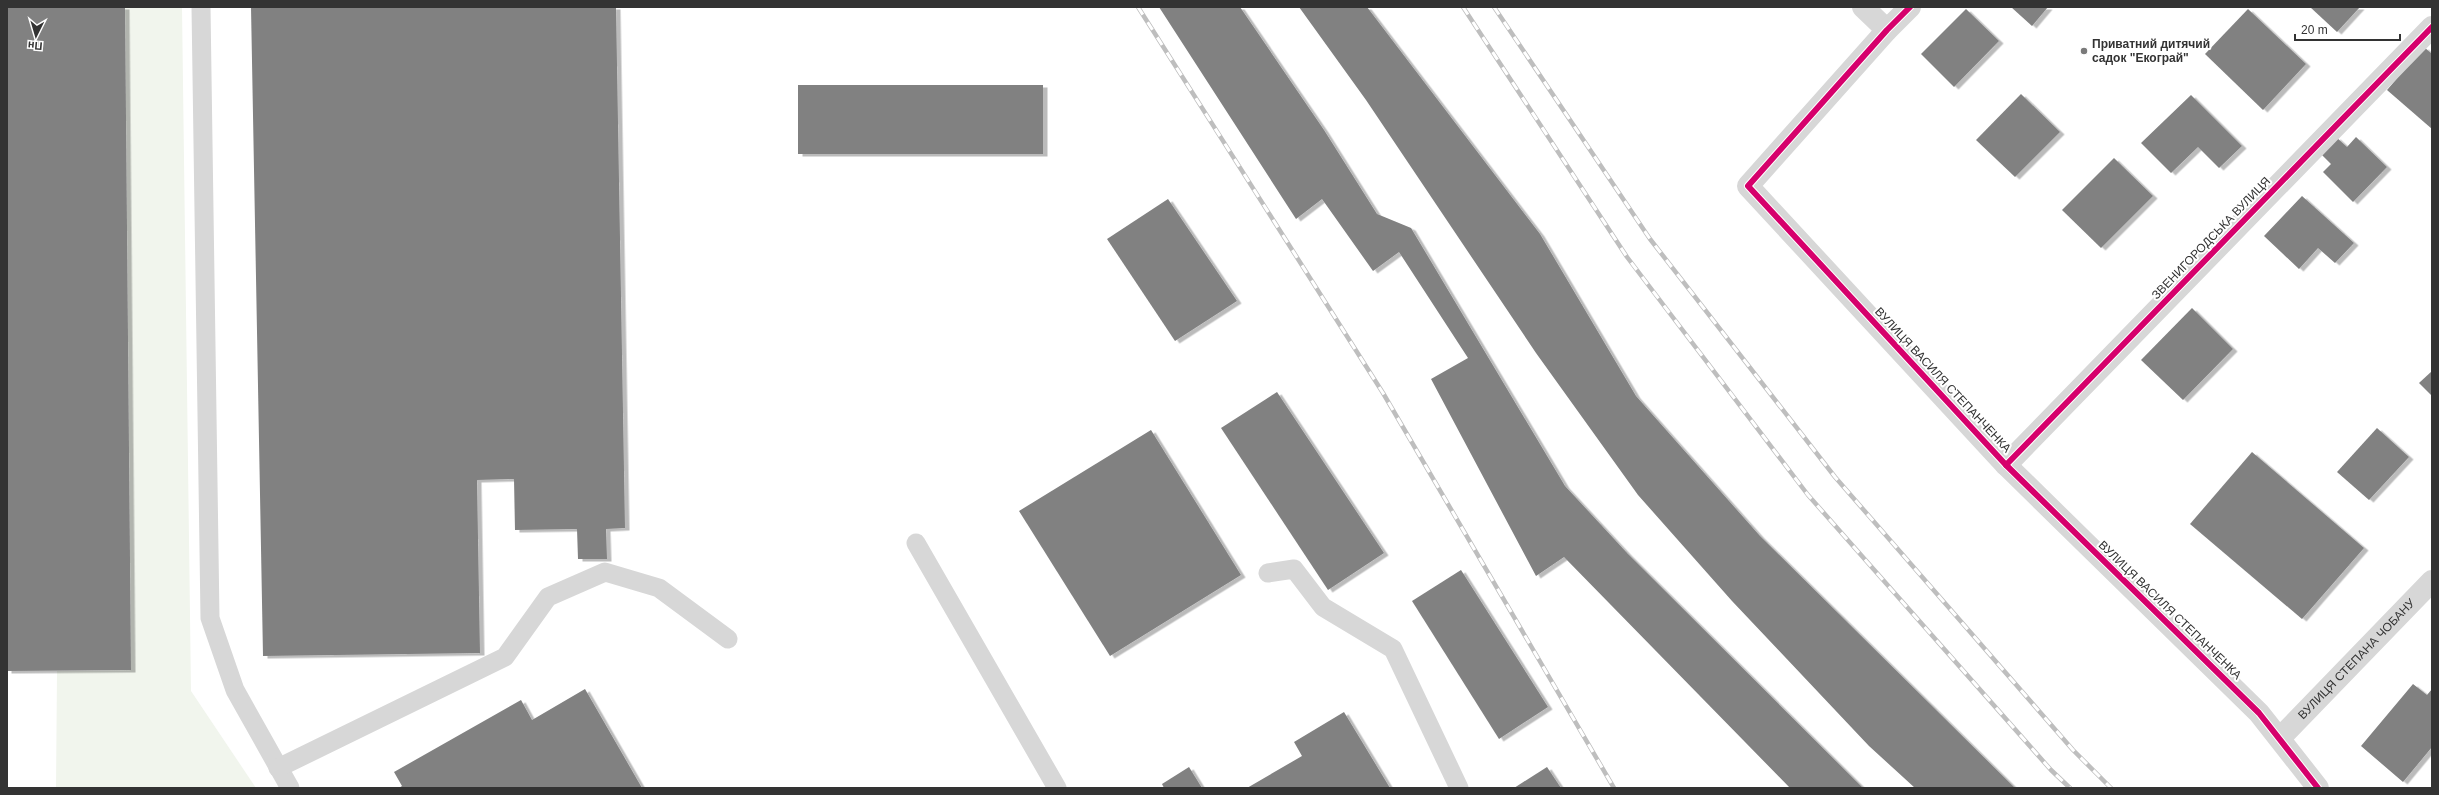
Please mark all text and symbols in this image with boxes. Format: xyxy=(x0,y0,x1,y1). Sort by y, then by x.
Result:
north arrow xyxy=(16,16,56,56)
scale bar xyxy=(2295,16,2400,42)
text: 20 m xyxy=(2301,23,2328,37)
place label: Приватний дитячий садок "Екограй" xyxy=(2092,37,2210,65)
text: Пн xyxy=(27,39,43,53)
marker: Приватний дитячий садок "Екограй" xyxy=(2079,46,2089,56)
street label: ЗВЕНИГОРОДСЬКА ВУЛИЦЯ xyxy=(2149,174,2273,302)
street label: ВУЛИЦЯ ВАСИЛЯ СТЕПАНЧЕНКА xyxy=(1872,305,2014,455)
street label: ВУЛИЦЯ ВАСИЛЯ СТЕПАНЧЕНКА xyxy=(2096,538,2244,682)
street label: ВУЛИЦЯ СТЕПАНА ЧОБАНУ xyxy=(2295,596,2418,722)

